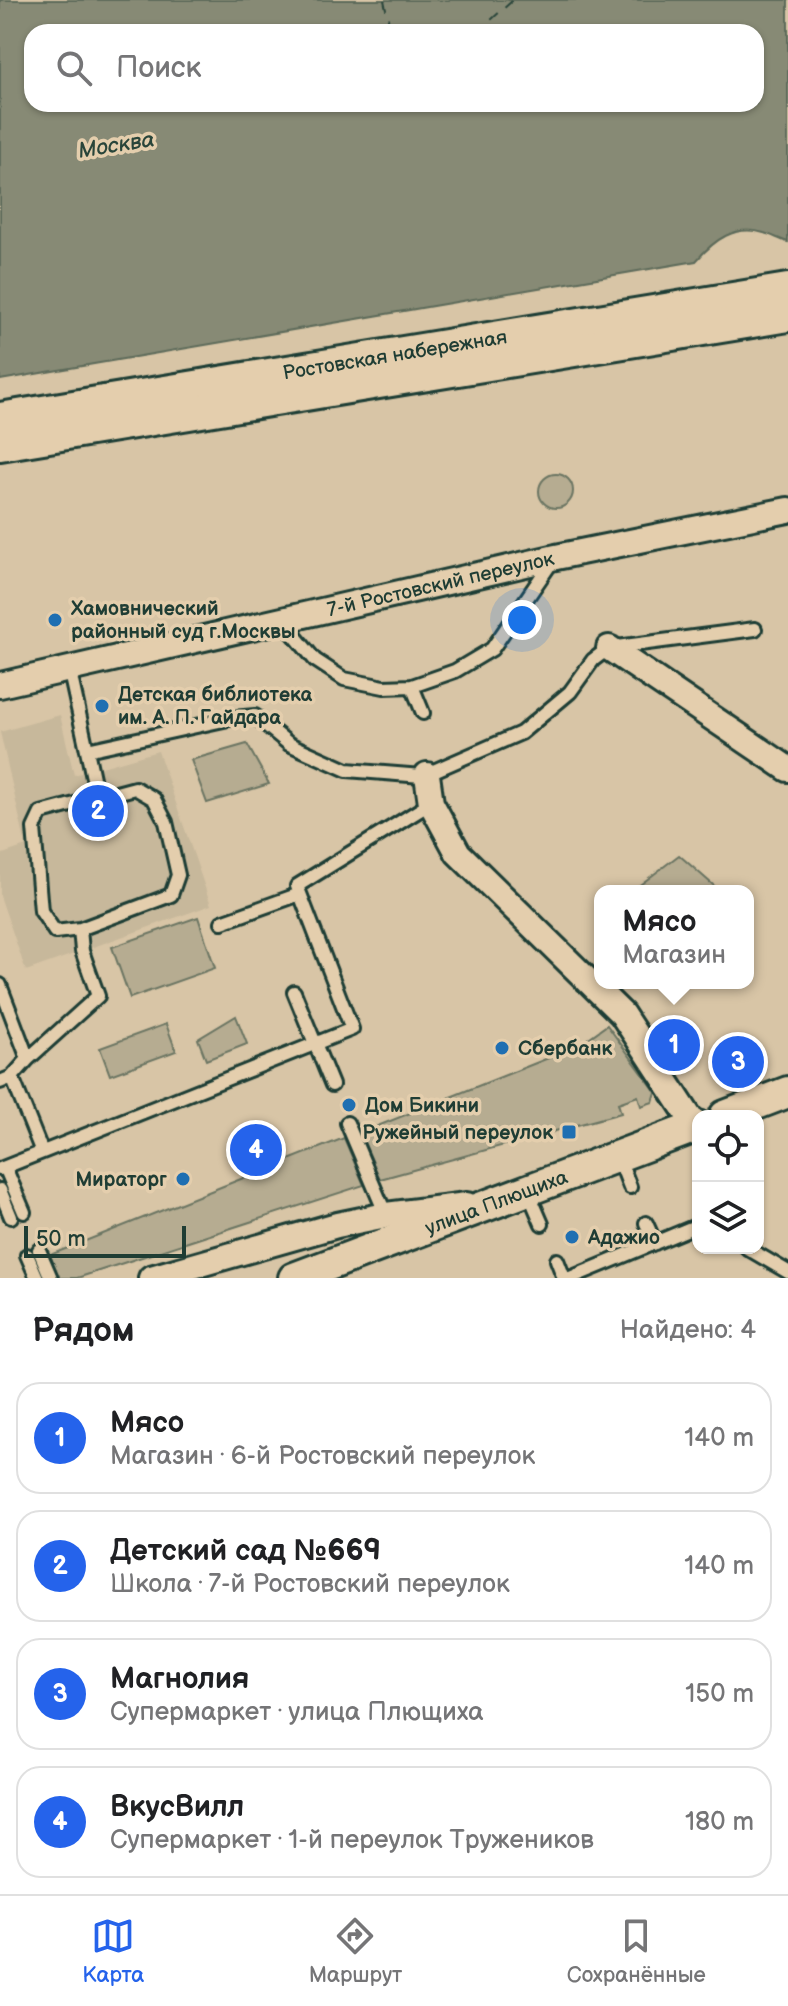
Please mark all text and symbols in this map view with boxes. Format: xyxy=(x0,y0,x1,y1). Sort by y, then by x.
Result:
search box xyxy=(24,24,764,112)
icon: search xyxy=(52,46,96,90)
text: Поиск xyxy=(116,50,202,86)
water label: Москва xyxy=(76,126,156,165)
street label: Ростовская набережная xyxy=(281,325,509,386)
street label: 7-й Ростовский переулок xyxy=(325,547,557,622)
place label: Хамовнический районный суд г.Москвы xyxy=(70,597,296,644)
your location xyxy=(502,600,542,640)
marker: Хамовнический районный суд г.Москвы xyxy=(46,611,64,629)
place label: Детская библиотека им. А. П. Гайдара xyxy=(118,683,313,730)
marker: Детская библиотека им. А. П. Гайдара xyxy=(93,697,111,715)
pin: 2 xyxy=(72,781,124,841)
popup xyxy=(594,885,754,989)
text: Мясо xyxy=(622,904,696,940)
text: Магазин xyxy=(622,940,726,971)
pin: 1 xyxy=(648,1015,700,1075)
pin: 3 xyxy=(712,1032,764,1092)
place label: Сбербанк xyxy=(518,1037,612,1061)
marker: Сбербанк xyxy=(493,1039,511,1057)
place label: Дом Бикини xyxy=(365,1094,479,1118)
marker: Дом Бикини xyxy=(340,1096,358,1114)
map controls xyxy=(692,1110,764,1254)
button: locate xyxy=(692,1110,764,1182)
pin: 4 xyxy=(230,1120,282,1180)
place label: Ружейный переулок xyxy=(362,1121,553,1145)
marker: Ружейный переулок xyxy=(560,1123,578,1141)
street label: улица Плющиха xyxy=(422,1165,571,1241)
place label: Мираторг xyxy=(75,1168,167,1192)
marker: Мираторг xyxy=(174,1170,192,1188)
button: layers xyxy=(692,1182,764,1254)
scale bar xyxy=(24,1222,186,1258)
text: 50 m xyxy=(36,1226,86,1253)
place label: Адажио xyxy=(587,1226,660,1250)
marker: Адажио xyxy=(563,1228,581,1246)
text: Рядом xyxy=(32,1310,134,1351)
text: Найдено: 4 xyxy=(620,1315,756,1346)
text: Мясо xyxy=(110,1405,184,1441)
text: 1 xyxy=(55,1423,65,1454)
text: 140 m xyxy=(684,1423,754,1454)
text: Магазин · 6-й Ростовский переулок xyxy=(110,1441,535,1472)
text: Детский сад №669 xyxy=(110,1533,381,1569)
text: 2 xyxy=(52,1551,68,1582)
text: 140 m xyxy=(684,1551,754,1582)
text: Школа · 7-й Ростовский переулок xyxy=(110,1569,510,1600)
text: Магнолия xyxy=(110,1661,249,1697)
text: 3 xyxy=(52,1679,68,1710)
text: 150 m xyxy=(685,1679,754,1710)
text: Супермаркет · улица Плющиха xyxy=(110,1697,484,1728)
text: ВкусВилл xyxy=(110,1789,244,1825)
text: 4 xyxy=(52,1807,68,1838)
text: 180 m xyxy=(685,1807,754,1838)
text: Супермаркет · 1-й переулок Тружеников xyxy=(110,1825,594,1856)
tab: Карта xyxy=(82,1914,144,1989)
tab: Маршрут xyxy=(309,1914,402,1989)
tab: Сохранённые xyxy=(567,1914,706,1989)

